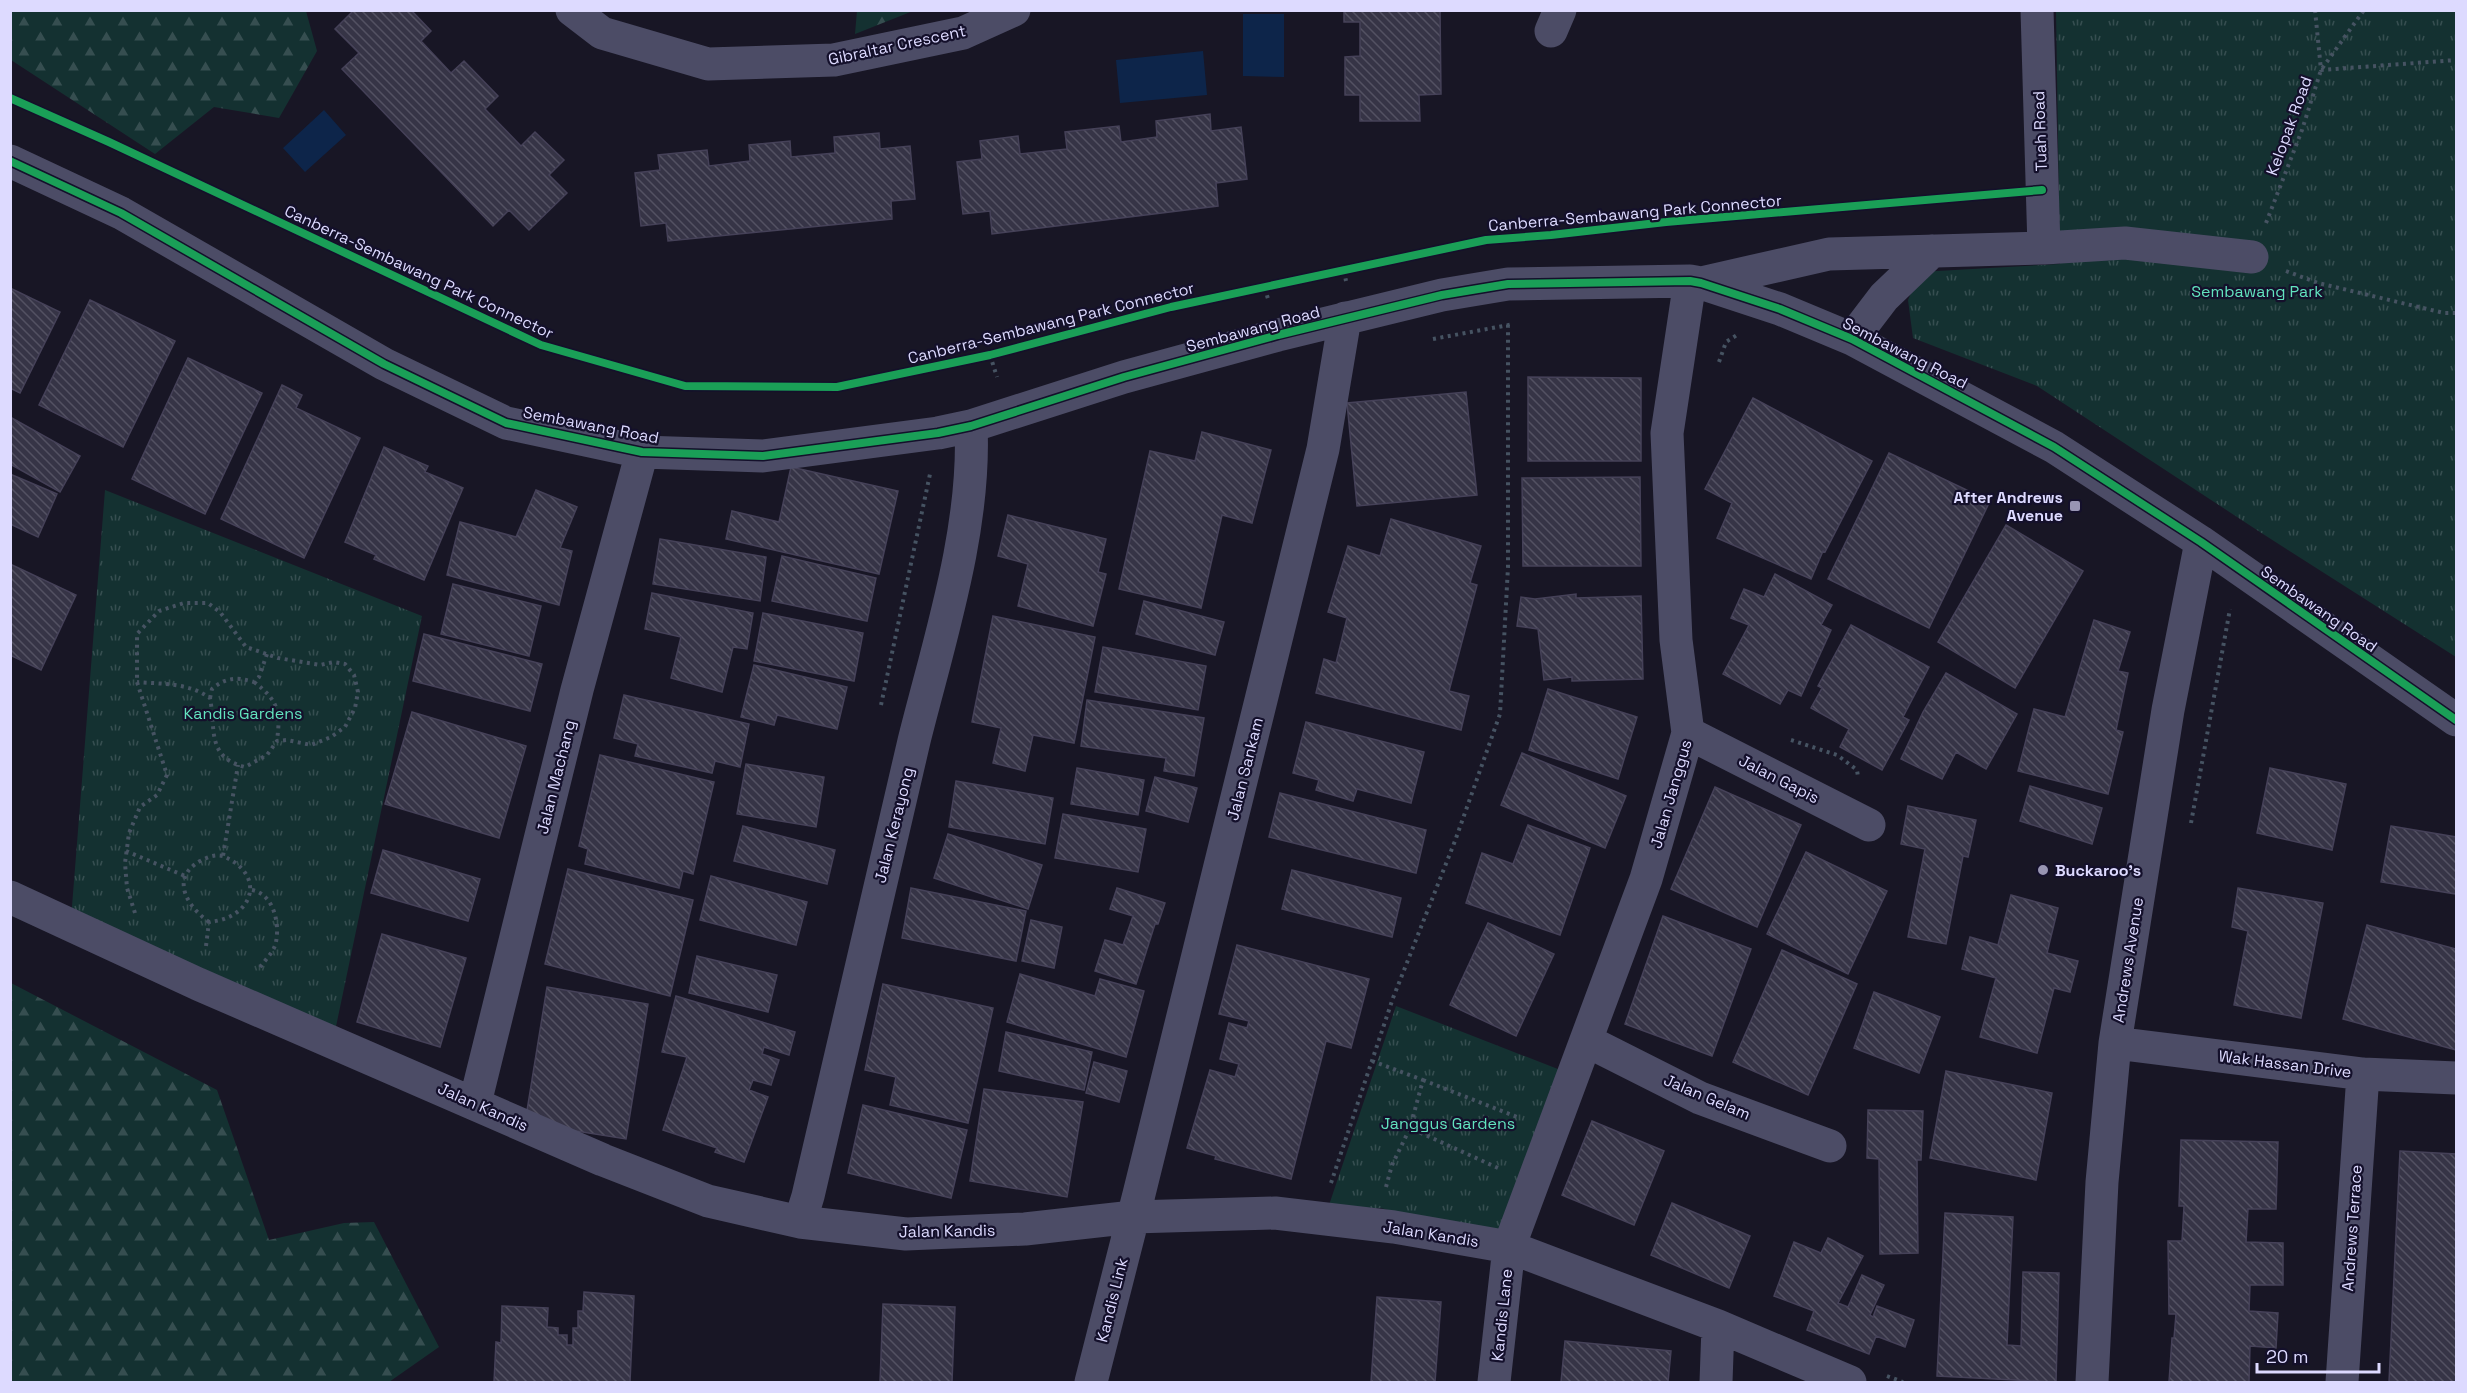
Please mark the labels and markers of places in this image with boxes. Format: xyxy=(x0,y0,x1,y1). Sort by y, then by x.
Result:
place label: After Andrews Avenue xyxy=(1954,487,2063,526)
marker: After Andrews Avenue xyxy=(2068,499,2082,513)
place label: Buckaroo's xyxy=(2055,860,2141,881)
marker: Buckaroo's xyxy=(2036,863,2050,877)

